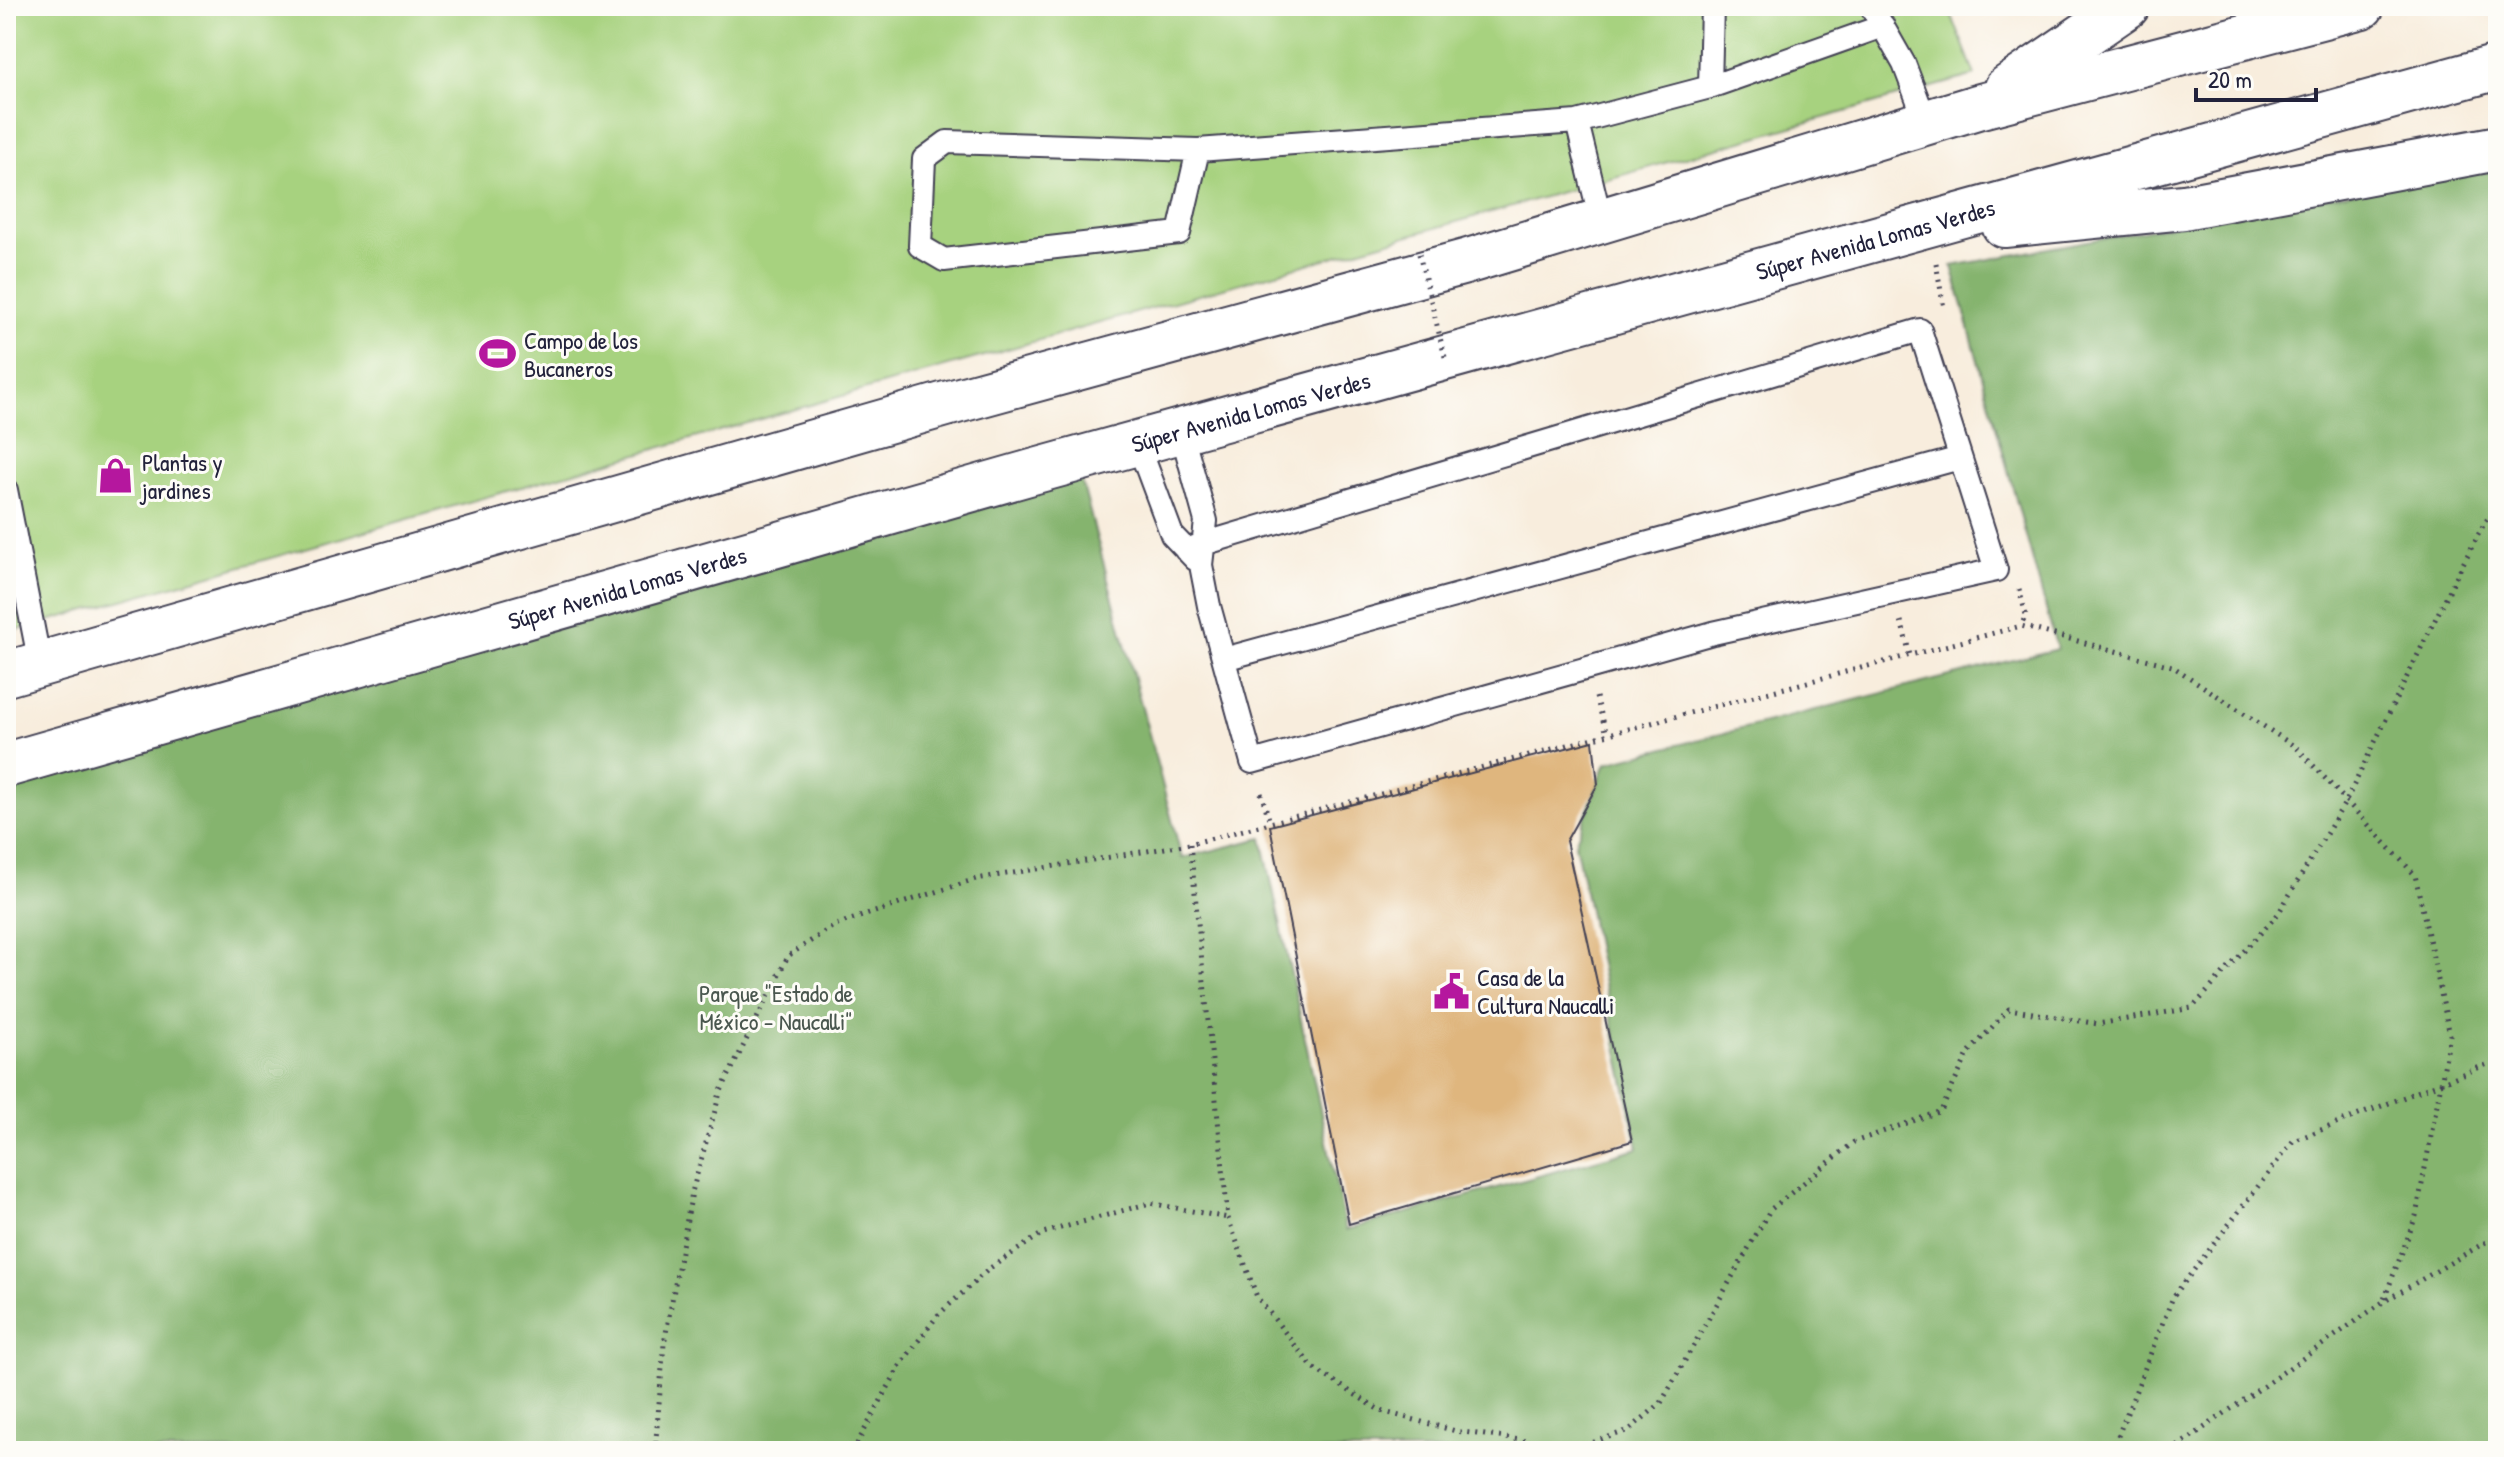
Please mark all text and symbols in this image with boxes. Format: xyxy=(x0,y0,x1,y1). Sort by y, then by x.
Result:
scale bar xyxy=(2196,52,2316,102)
text: 20 m xyxy=(2208,63,2252,95)
street label: Súper Avenida Lomas Verdes xyxy=(1752,191,1998,287)
place label: Campo de los Bucaneros xyxy=(524,324,638,384)
sports icon: Campo de los Bucaneros xyxy=(479,335,517,373)
street label: Súper Avenida Lomas Verdes xyxy=(1128,363,1374,460)
place label: Plantas y jardines xyxy=(139,446,223,506)
shop icon: Plantas y jardines xyxy=(97,457,135,495)
street label: Súper Avenida Lomas Verdes xyxy=(504,538,750,637)
place label: Casa de la Cultura Naucalli xyxy=(1477,961,1614,1021)
public building icon: Casa de la Cultura Naucalli xyxy=(1432,972,1470,1010)
park label: Parque "Estado de México - Naucalli" xyxy=(699,977,854,1037)

